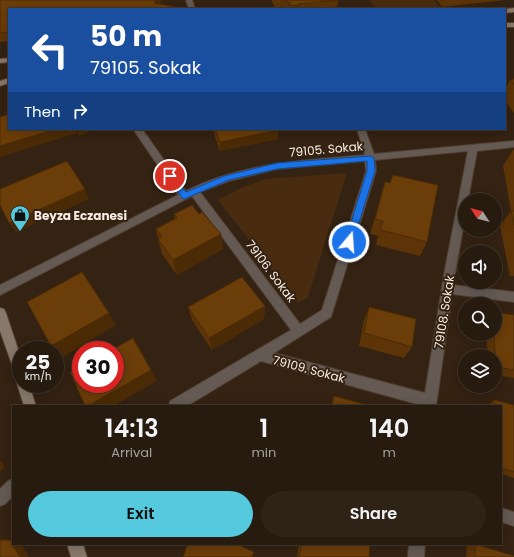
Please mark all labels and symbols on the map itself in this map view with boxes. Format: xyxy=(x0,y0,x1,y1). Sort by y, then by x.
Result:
street label: 79105. Sokak xyxy=(288,137,364,161)
pin xyxy=(153,159,187,193)
north arrow xyxy=(458,193,502,237)
shop icon: Beyza Eczanesi xyxy=(9,204,31,232)
place label: Beyza Eczanesi xyxy=(34,207,127,224)
position arrow xyxy=(328,221,370,263)
street label: 79106. Sokak xyxy=(242,236,301,306)
street label: 79108. Sokak xyxy=(430,273,458,350)
speed limit sign: 30 xyxy=(72,341,124,393)
street label: 79109. Sokak xyxy=(271,351,348,387)

